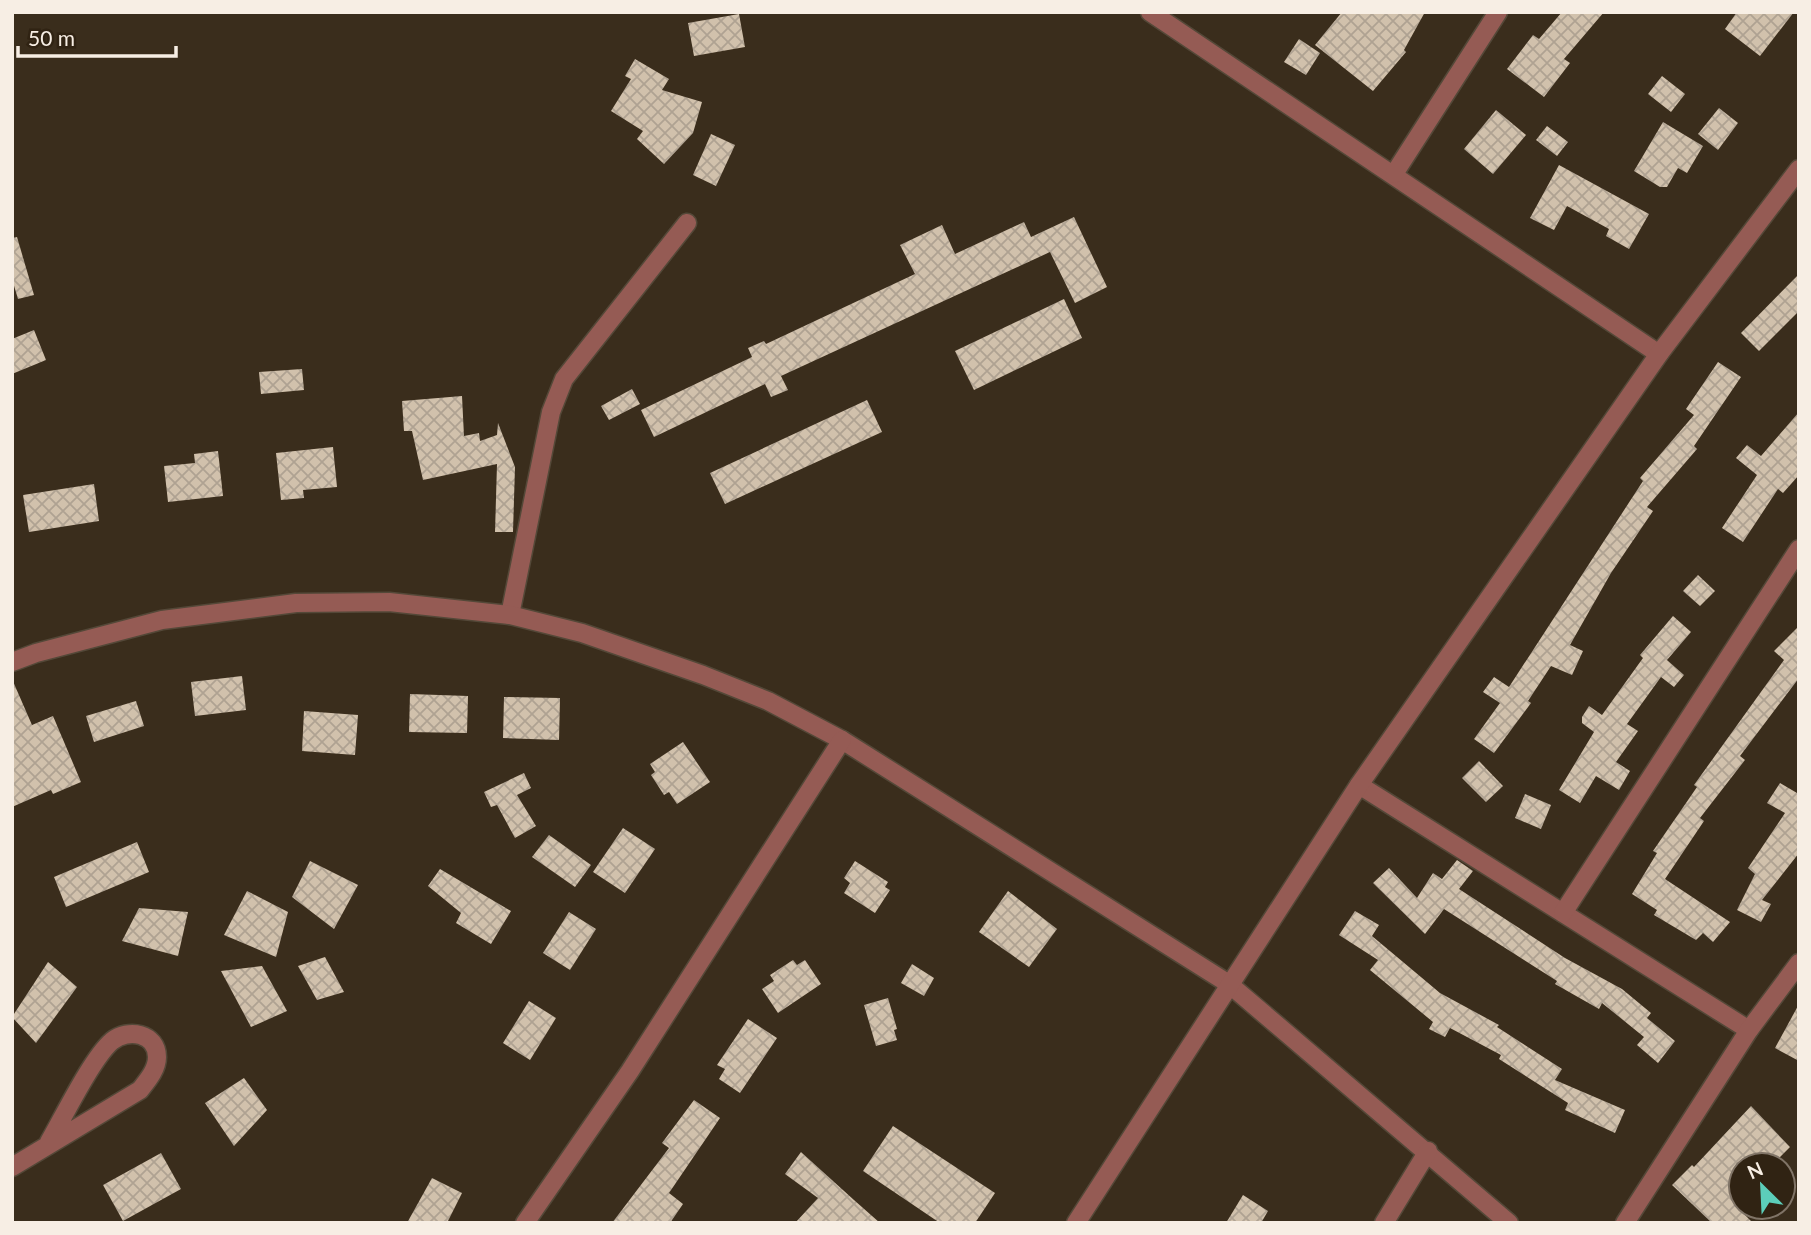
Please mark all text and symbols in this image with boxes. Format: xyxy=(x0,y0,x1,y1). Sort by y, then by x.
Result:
scale bar xyxy=(18,14,175,58)
text: 50 m xyxy=(28,25,75,50)
north arrow xyxy=(1727,1151,1797,1221)
text: N xyxy=(1744,1157,1766,1183)

